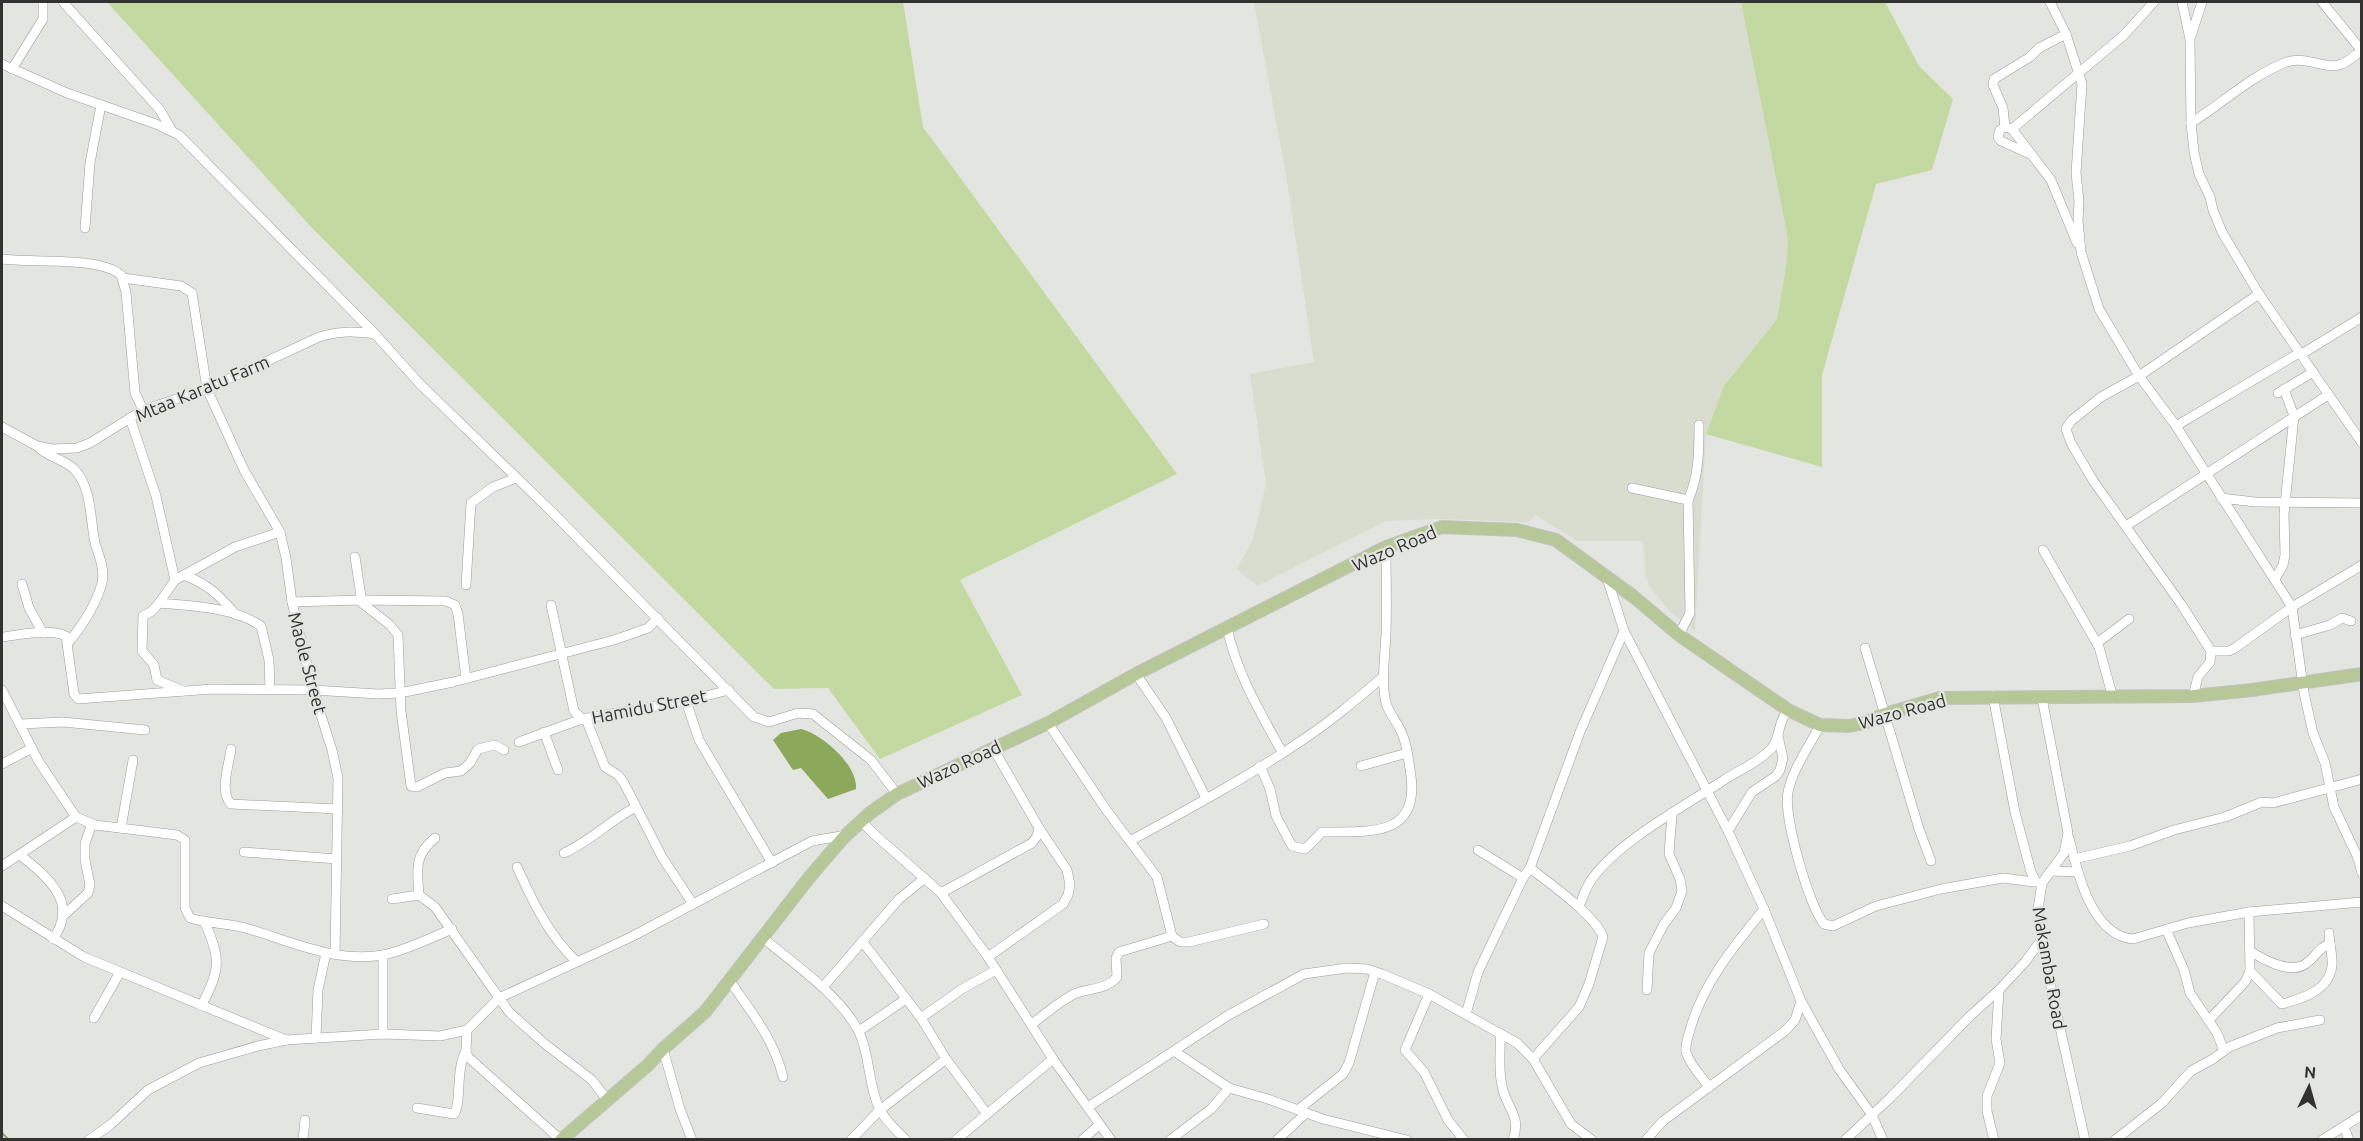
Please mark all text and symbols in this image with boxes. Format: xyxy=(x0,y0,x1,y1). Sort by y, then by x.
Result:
street label: Mtaa Karatu Farm xyxy=(132,351,272,425)
street label: Wazo Road xyxy=(1349,521,1439,575)
street label: Maole Street xyxy=(285,610,331,716)
street label: Hamidu Street xyxy=(590,685,708,727)
street label: Wazo Road xyxy=(1856,690,1948,732)
street label: Wazo Road xyxy=(914,736,1004,792)
street label: Makamba Road xyxy=(2029,905,2071,1031)
north arrow xyxy=(2279,1057,2339,1117)
text: N xyxy=(2304,1063,2317,1082)

